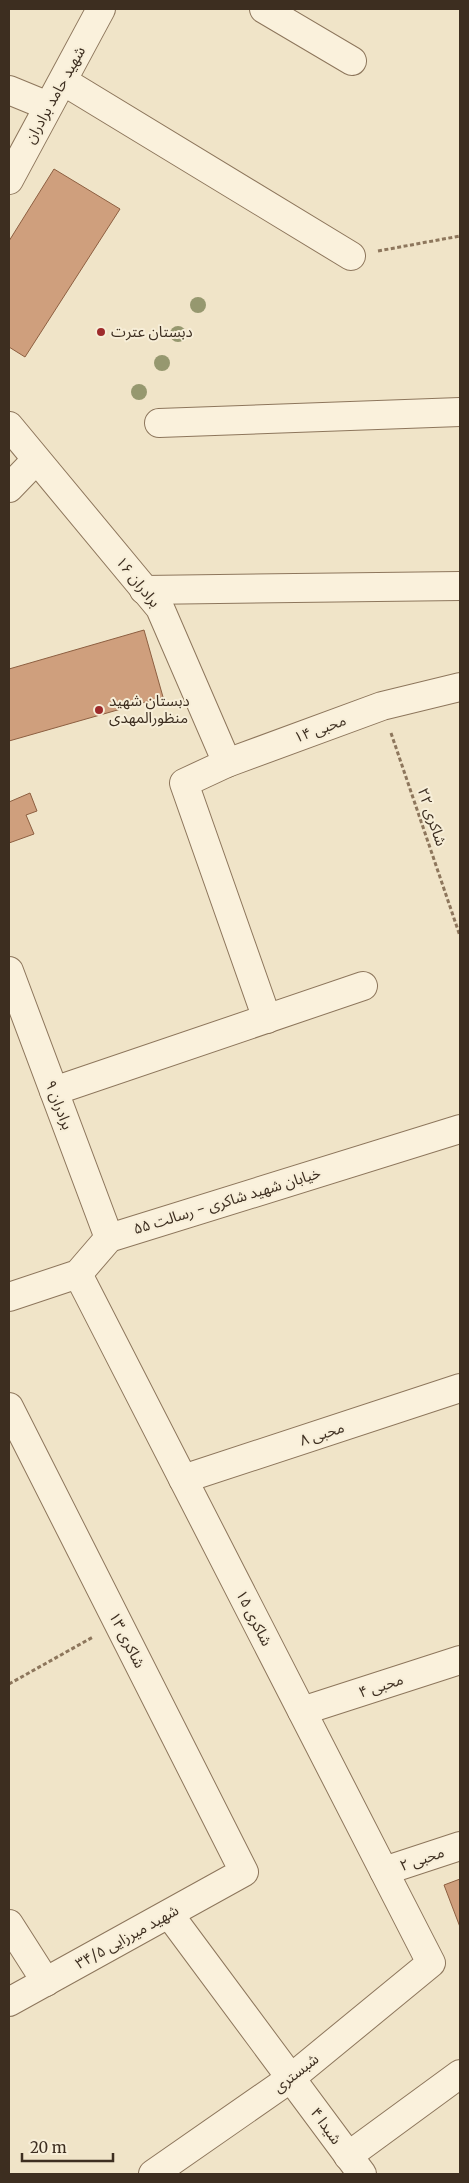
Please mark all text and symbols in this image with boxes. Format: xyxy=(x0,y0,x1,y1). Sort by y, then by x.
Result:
street label: شهید حامد برادران xyxy=(20,43,89,147)
place label: دبستان عترت xyxy=(111,322,193,341)
marker: دبستان عترت xyxy=(95,326,107,338)
street label: برادران ۱۶ xyxy=(112,552,165,611)
place label: دبستان شهید منظورالمهدی xyxy=(109,691,190,727)
marker: دبستان شهید منظورالمهدی xyxy=(93,704,105,716)
street label: محبی ۱۴ xyxy=(291,710,349,747)
street label: شاکری ۲۲ xyxy=(414,785,451,849)
street label: برادران ۹ xyxy=(41,1077,78,1132)
street label: خیابان شهید شاکری - رسالت ۵۵ xyxy=(131,1163,323,1238)
street label: محبی ۸ xyxy=(297,1417,347,1450)
street label: شاکری ۱۵ xyxy=(232,1587,277,1649)
street label: شاکری ۱۳ xyxy=(105,1609,150,1671)
street label: محبی ۴ xyxy=(356,1669,406,1702)
street label: محبی ۲ xyxy=(397,1842,447,1875)
street label: شهید میرزایی ۳۴/۵ xyxy=(72,1900,182,1973)
street label: شبستری xyxy=(269,2049,322,2096)
street label: شیدا ۴ xyxy=(307,2104,346,2148)
scale bar xyxy=(22,2130,114,2162)
text: 20 m xyxy=(30,2138,67,2157)

